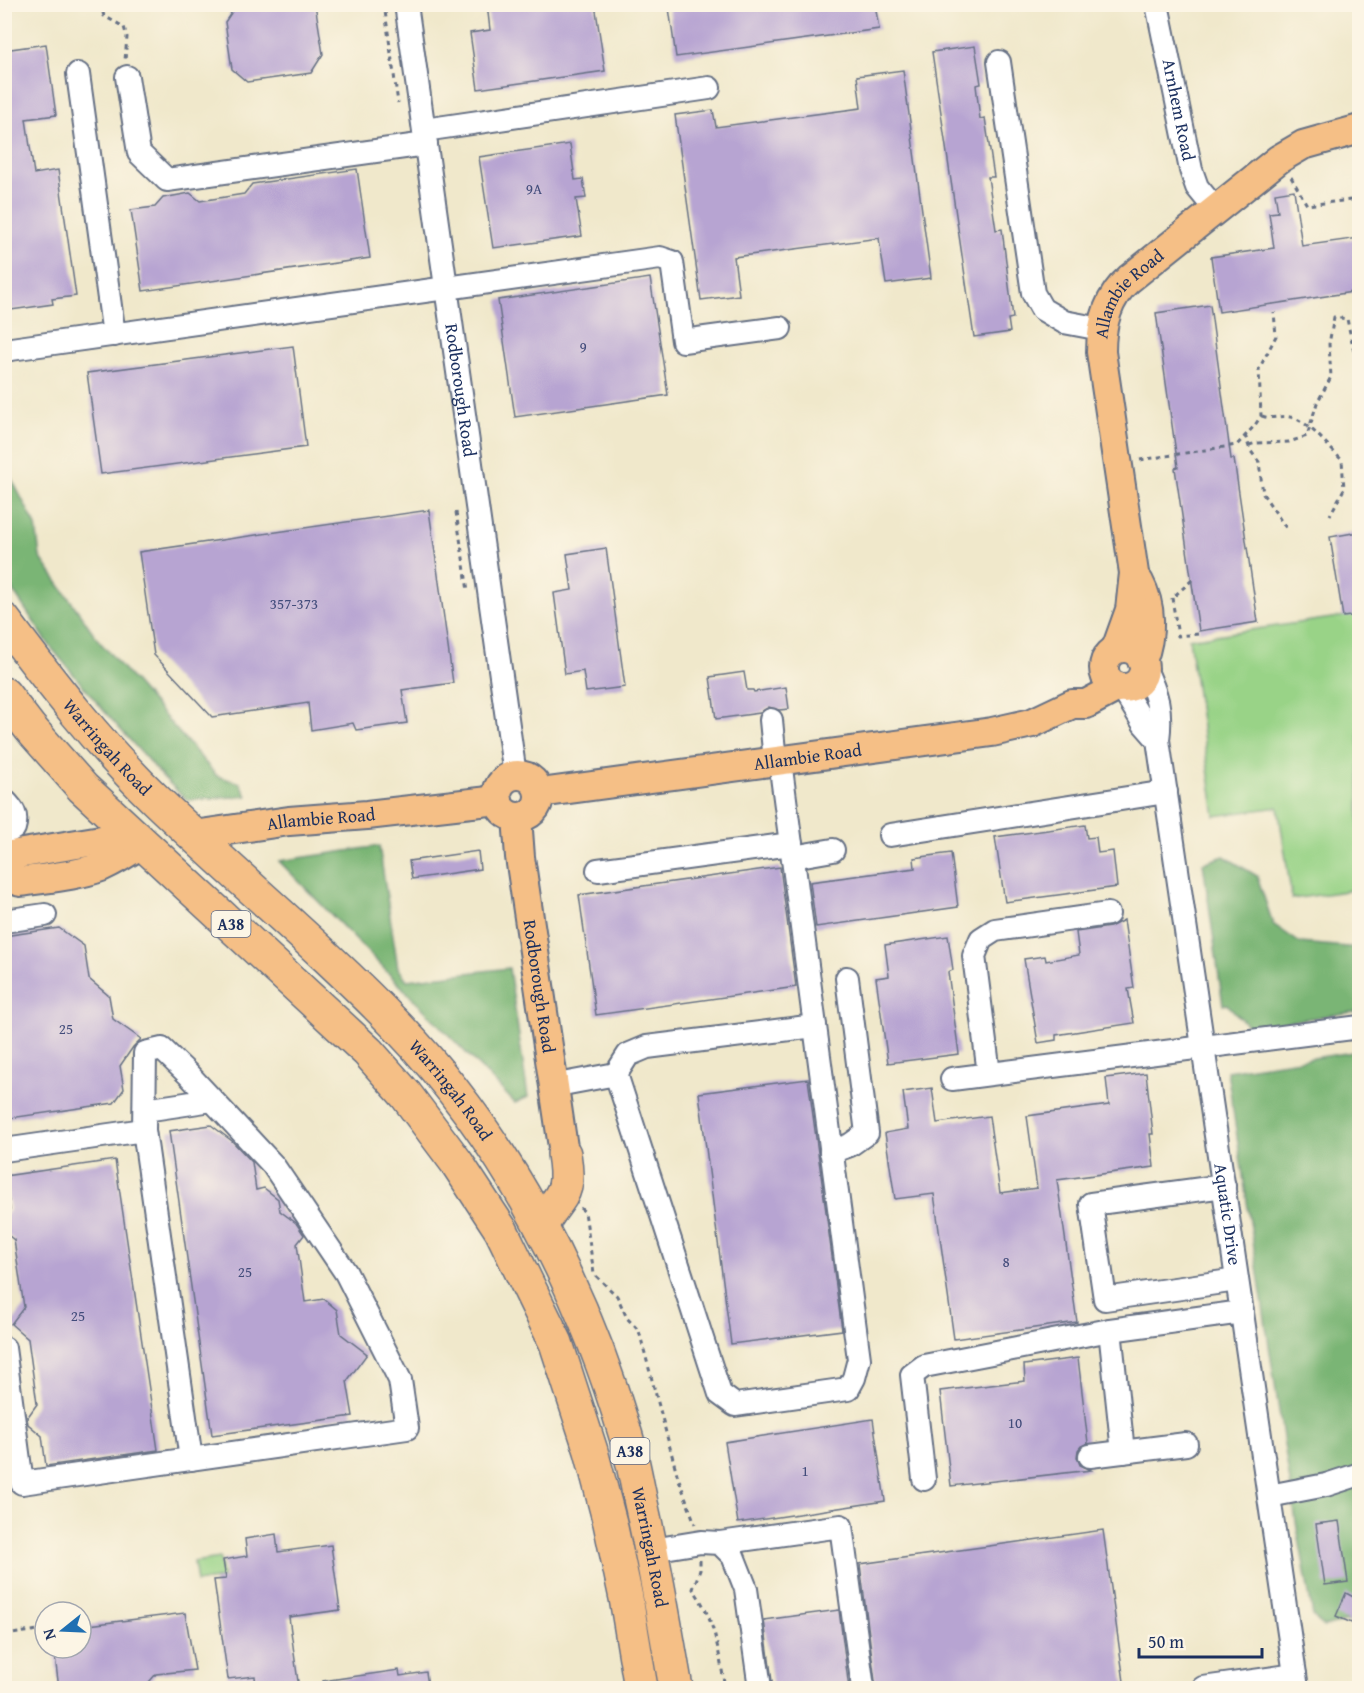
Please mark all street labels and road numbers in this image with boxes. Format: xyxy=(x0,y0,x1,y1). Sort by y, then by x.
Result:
street label: Arnhem Road xyxy=(1156,56,1203,163)
street label: Allambie Road xyxy=(1088,242,1170,340)
street label: Rodborough Road xyxy=(438,322,484,459)
street label: Warringah Road xyxy=(57,693,159,802)
street label: Allambie Road xyxy=(752,736,864,777)
street label: Allambie Road xyxy=(265,800,377,837)
road number: A38 xyxy=(212,911,250,937)
street label: Rodborough Road xyxy=(516,918,563,1055)
street label: Warringah Road xyxy=(403,1033,500,1146)
street label: Aquatic Drive xyxy=(1207,1161,1249,1267)
road number: A38 xyxy=(610,1438,650,1464)
street label: Warringah Road xyxy=(625,1484,676,1610)

